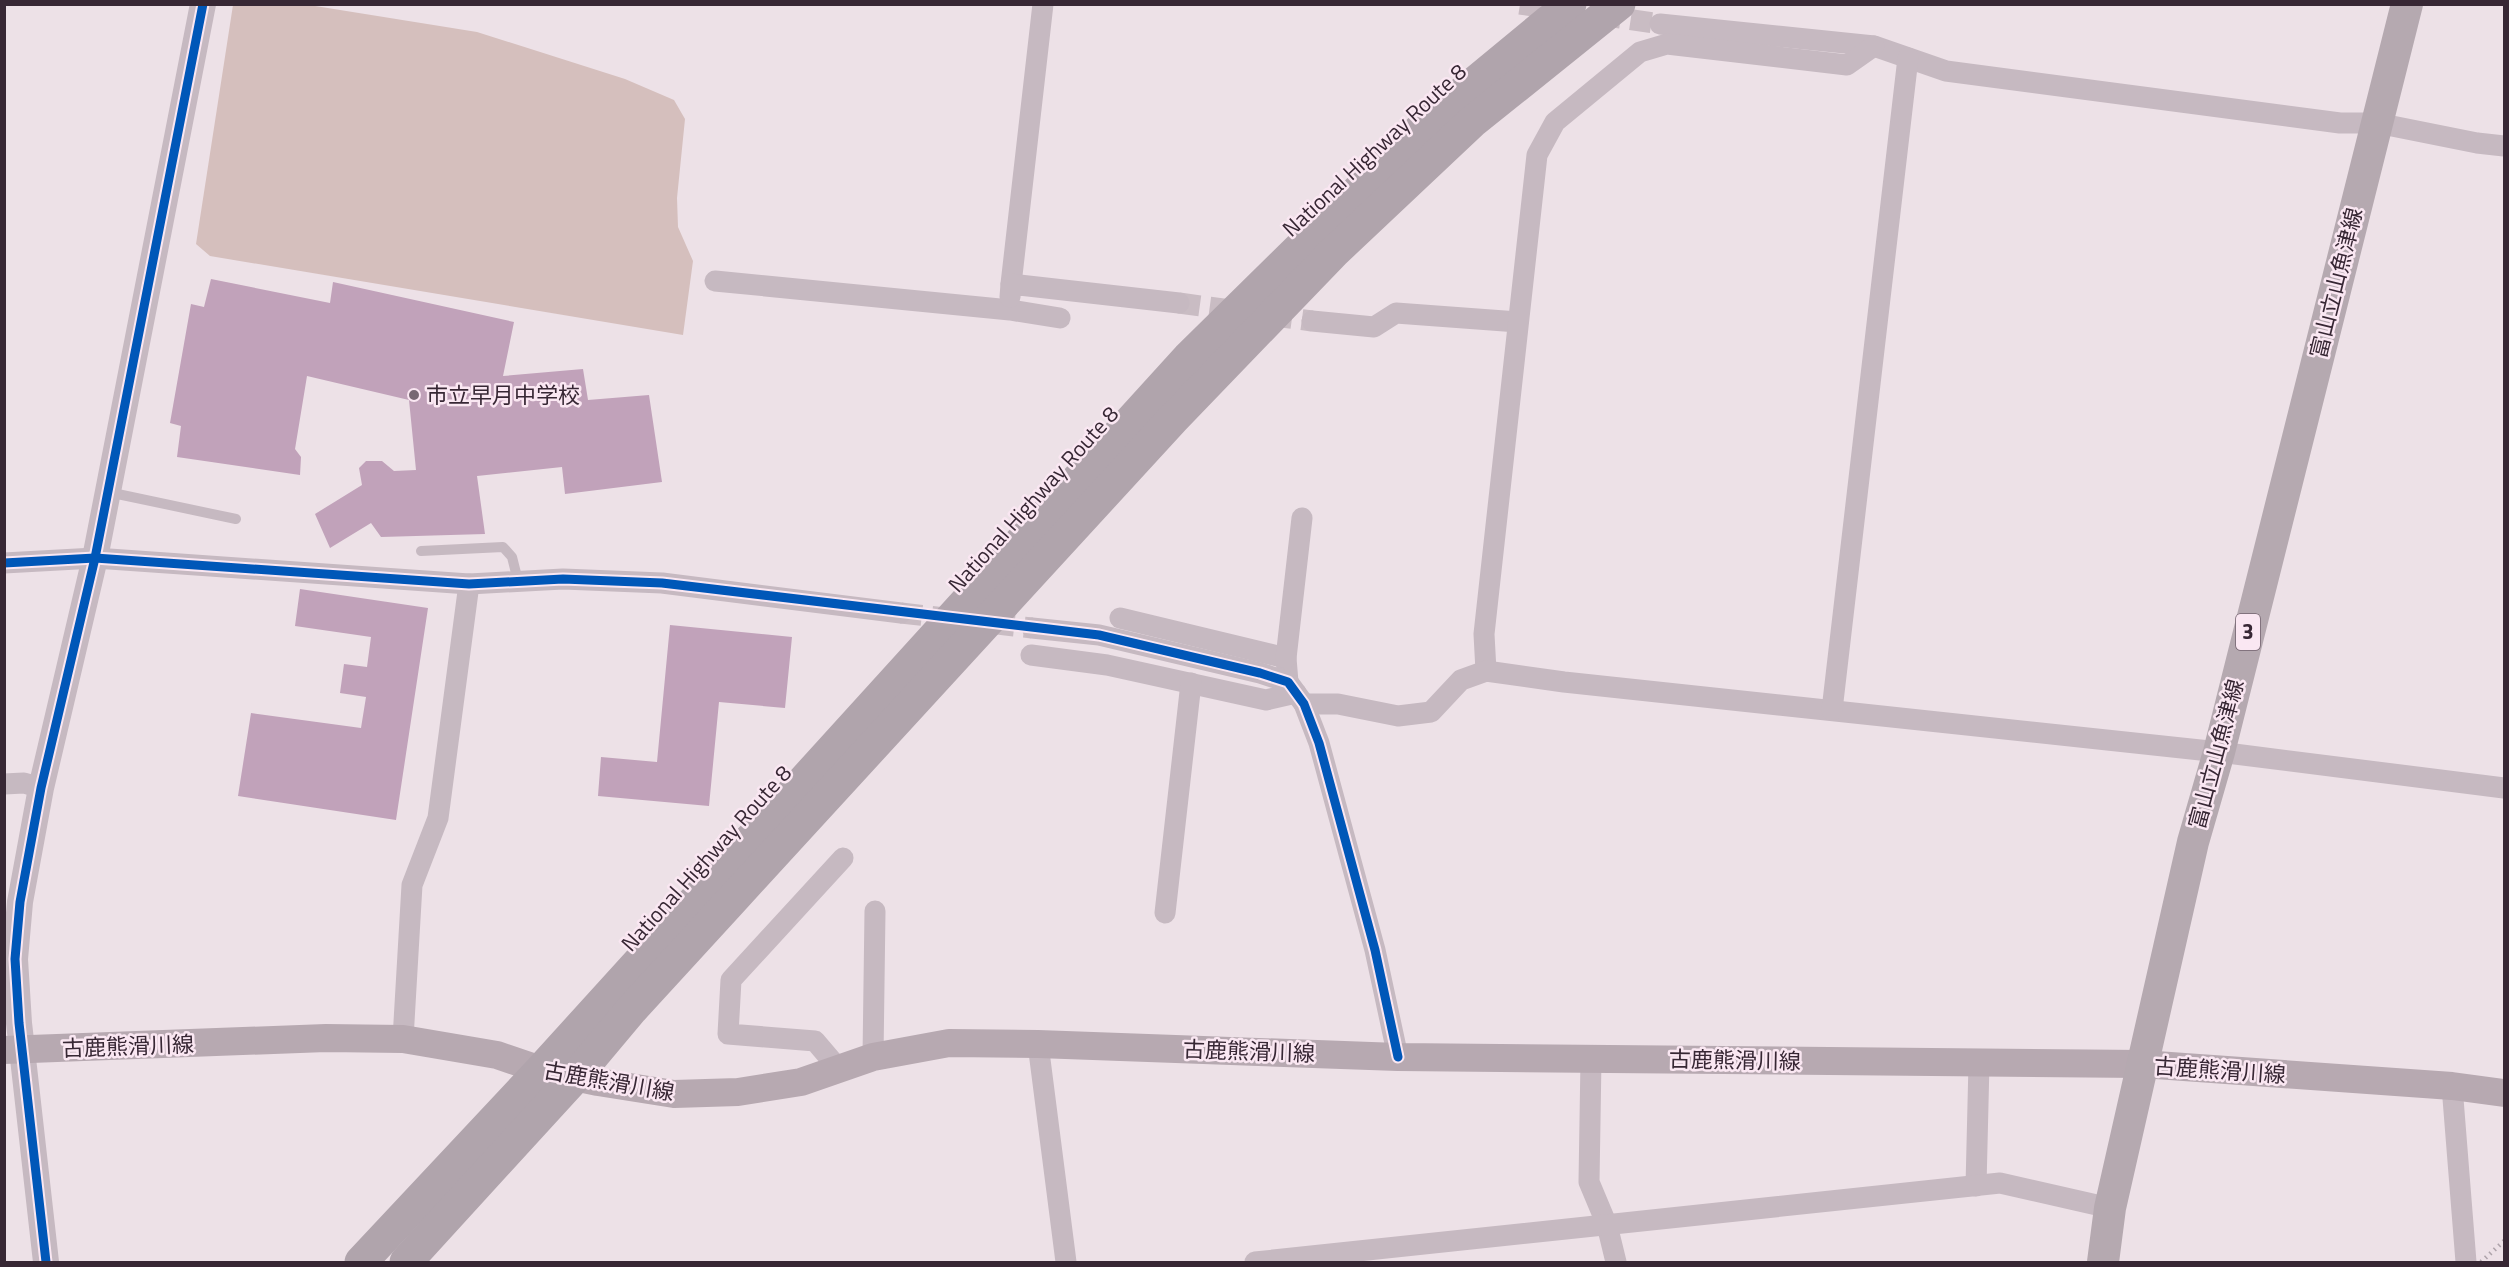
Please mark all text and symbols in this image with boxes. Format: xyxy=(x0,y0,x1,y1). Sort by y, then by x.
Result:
street label: National Highway Route 8 xyxy=(1274,55,1474,245)
street label: 富山立山魚津線 xyxy=(2301,204,2371,362)
place label: 市立早月中学校 xyxy=(426,378,580,412)
marker: 市立早月中学校 xyxy=(407,388,421,402)
street label: National Highway Route 8 xyxy=(940,398,1126,600)
road number: 3 xyxy=(2236,614,2260,650)
street label: 富山立山魚津線 xyxy=(2180,675,2252,833)
street label: National Highway Route 8 xyxy=(613,757,799,959)
street label: 古鹿熊滑川線 xyxy=(61,1027,195,1065)
street label: 古鹿熊滑川線 xyxy=(1182,1032,1316,1070)
street label: 古鹿熊滑川線 xyxy=(1669,1042,1801,1078)
street label: 古鹿熊滑川線 xyxy=(2153,1048,2287,1092)
street label: 古鹿熊滑川線 xyxy=(541,1053,677,1109)

